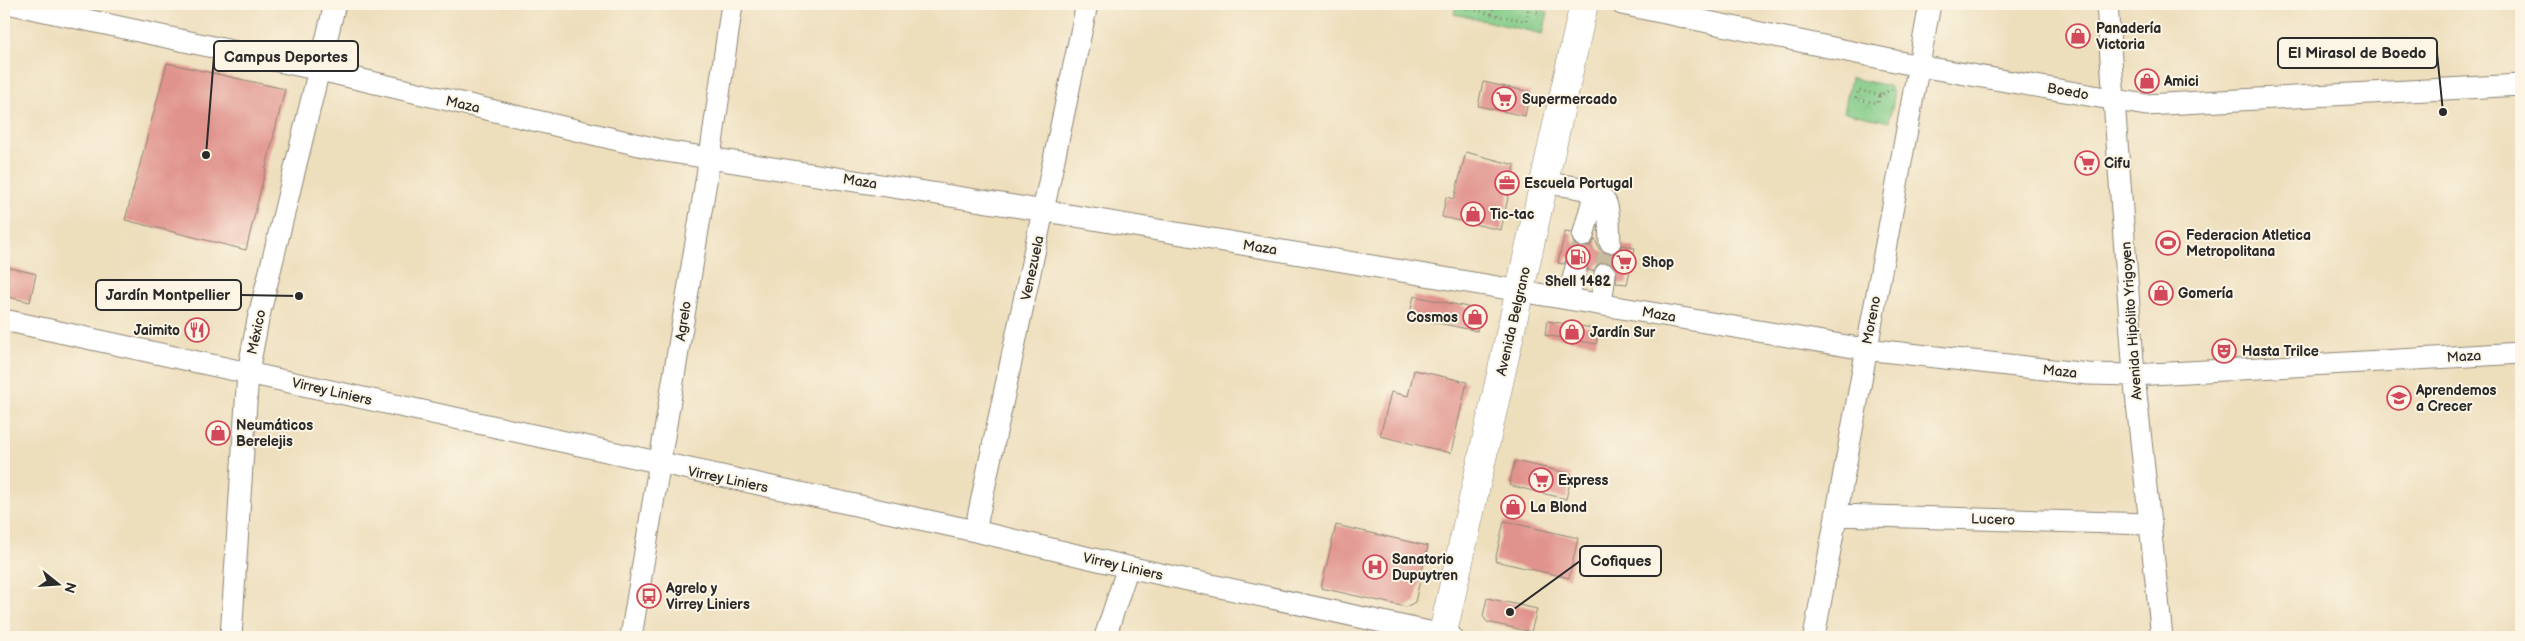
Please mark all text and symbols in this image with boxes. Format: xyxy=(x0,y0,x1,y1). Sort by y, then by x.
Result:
place label: Panadería Victoria xyxy=(2096,20,2161,53)
shop icon: Panadería Victoria xyxy=(2065,23,2091,49)
callout: El Mirasol de Boedo xyxy=(2278,38,2437,68)
callout: Campus Deportes xyxy=(214,41,358,71)
text: El Mirasol de Boedo xyxy=(2288,44,2427,63)
text: Campus Deportes xyxy=(224,48,348,67)
shop icon: Amici xyxy=(2134,68,2160,94)
place label: Amici xyxy=(2163,73,2199,90)
street label: Boedo xyxy=(2046,79,2090,104)
supermarket icon: Supermercado xyxy=(1491,86,1517,112)
place label: Supermercado xyxy=(1522,91,1617,108)
street label: Maza xyxy=(444,92,482,117)
supermarket icon: Cifu xyxy=(2074,150,2100,176)
place label: Cifu xyxy=(2104,155,2130,172)
street label: Maza xyxy=(842,170,878,193)
office icon: Escuela Portugal xyxy=(1494,170,1520,196)
place label: Escuela Portugal xyxy=(1524,175,1633,192)
shop icon: Tic-tac xyxy=(1460,201,1486,227)
place label: Tic-tac xyxy=(1490,206,1535,223)
place label: Federacion Atletica Metropolitana xyxy=(2186,227,2311,260)
sports icon: Federacion Atletica Metropolitana xyxy=(2155,230,2181,256)
street label: Venezuela xyxy=(1017,234,1048,302)
street label: Maza xyxy=(1242,236,1278,259)
street label: Avenida Hipólito Yrigoyen xyxy=(2117,241,2146,401)
fuel station icon: Shell 1482 xyxy=(1565,244,1591,270)
supermarket icon: Shop xyxy=(1611,249,1637,275)
place label: Shop xyxy=(1642,254,1674,271)
street label: Avenida Belgrano xyxy=(1493,265,1534,377)
place label: Shell 1482 xyxy=(1545,273,1612,290)
callout: Jardín Montpellier xyxy=(96,280,241,310)
shop icon: Gomería xyxy=(2148,280,2174,306)
place label: Gomería xyxy=(2178,285,2233,302)
text: Jardín Montpellier xyxy=(106,286,231,305)
street label: Moreno xyxy=(1858,294,1885,346)
street label: Agrelo xyxy=(672,300,695,342)
street label: Maza xyxy=(1640,303,1677,326)
shop icon: Cosmos xyxy=(1462,304,1488,330)
street label: México xyxy=(243,308,270,356)
place label: Cosmos xyxy=(1406,309,1458,326)
restaurant icon: Jaimito xyxy=(184,317,210,343)
shop icon: Jardín Sur xyxy=(1559,319,1585,345)
place label: Jaimito xyxy=(134,322,180,339)
place label: Jardín Sur xyxy=(1590,324,1656,341)
theatre icon: Hasta Trilce xyxy=(2211,338,2237,364)
place label: Hasta Trilce xyxy=(2242,343,2319,360)
street label: Maza xyxy=(2446,347,2482,366)
street label: Maza xyxy=(2042,361,2078,382)
street label: Virrey Liniers xyxy=(290,374,374,409)
place label: Aprendemos a Crecer xyxy=(2415,382,2497,415)
school or university icon: Aprendemos a Crecer xyxy=(2386,385,2412,411)
place label: Neumáticos Berelejis xyxy=(236,417,313,450)
shop icon: Neumáticos Berelejis xyxy=(205,420,231,446)
street label: Virrey Liniers xyxy=(686,463,770,496)
supermarket icon: Express xyxy=(1528,467,1554,493)
place label: Express xyxy=(1558,472,1608,489)
shop icon: La Blond xyxy=(1500,494,1526,520)
place label: La Blond xyxy=(1530,499,1587,516)
street label: Lucero xyxy=(1971,510,2015,529)
callout: Cofiques xyxy=(1580,546,1661,576)
street label: Virrey Liniers xyxy=(1081,549,1165,584)
place label: Sanatorio Dupuytren xyxy=(1392,551,1458,584)
text: Cofiques xyxy=(1591,552,1651,571)
hospital icon: Sanatorio Dupuytren xyxy=(1362,554,1388,580)
north arrow xyxy=(32,558,82,608)
text: N xyxy=(60,580,80,595)
place label: Agrelo y Virrey Liniers xyxy=(665,580,750,613)
bus stop icon: Agrelo y Virrey Liniers xyxy=(636,583,662,609)

